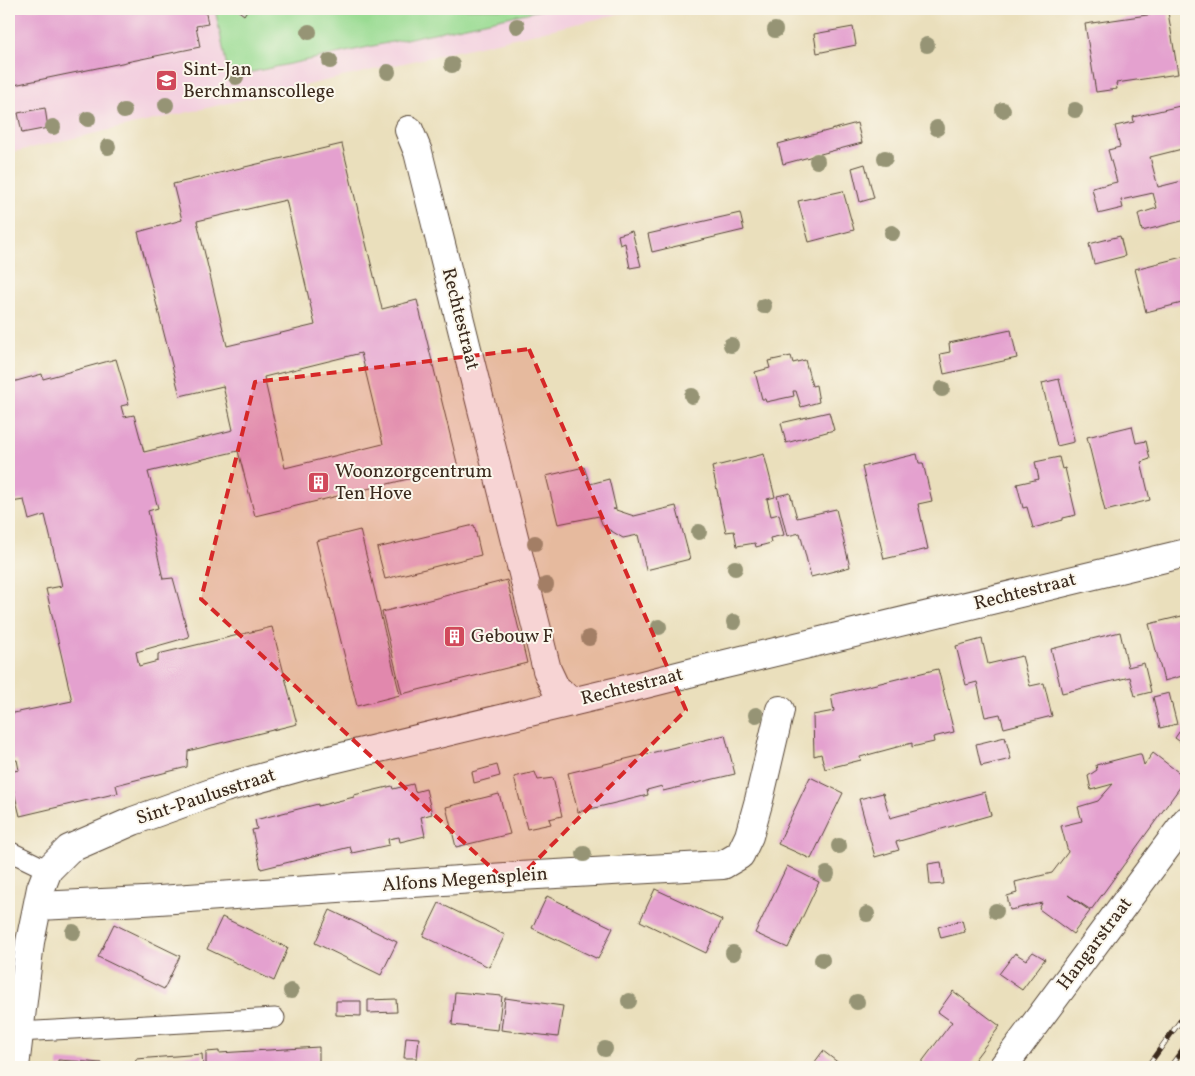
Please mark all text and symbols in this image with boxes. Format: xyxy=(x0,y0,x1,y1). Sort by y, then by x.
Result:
place label: Sint-Jan Berchmanscollege xyxy=(183,57,334,105)
school or university icon: Sint-Jan Berchmanscollege xyxy=(155,69,179,93)
street label: Rechtestraat xyxy=(435,265,485,373)
place label: Woonzorgcentrum Ten Hove xyxy=(335,459,493,507)
building icon: Woonzorgcentrum Ten Hove xyxy=(307,471,331,495)
street label: Rechtestraat xyxy=(971,567,1079,617)
place label: Gebouw F xyxy=(471,624,553,650)
building icon: Gebouw F xyxy=(443,625,467,649)
street label: Rechtestraat xyxy=(578,662,686,712)
street label: Sint-Paulusstraat xyxy=(133,762,279,832)
street label: Alfons Megensplein xyxy=(381,861,549,899)
street label: Hangarstraat xyxy=(1051,892,1139,996)

